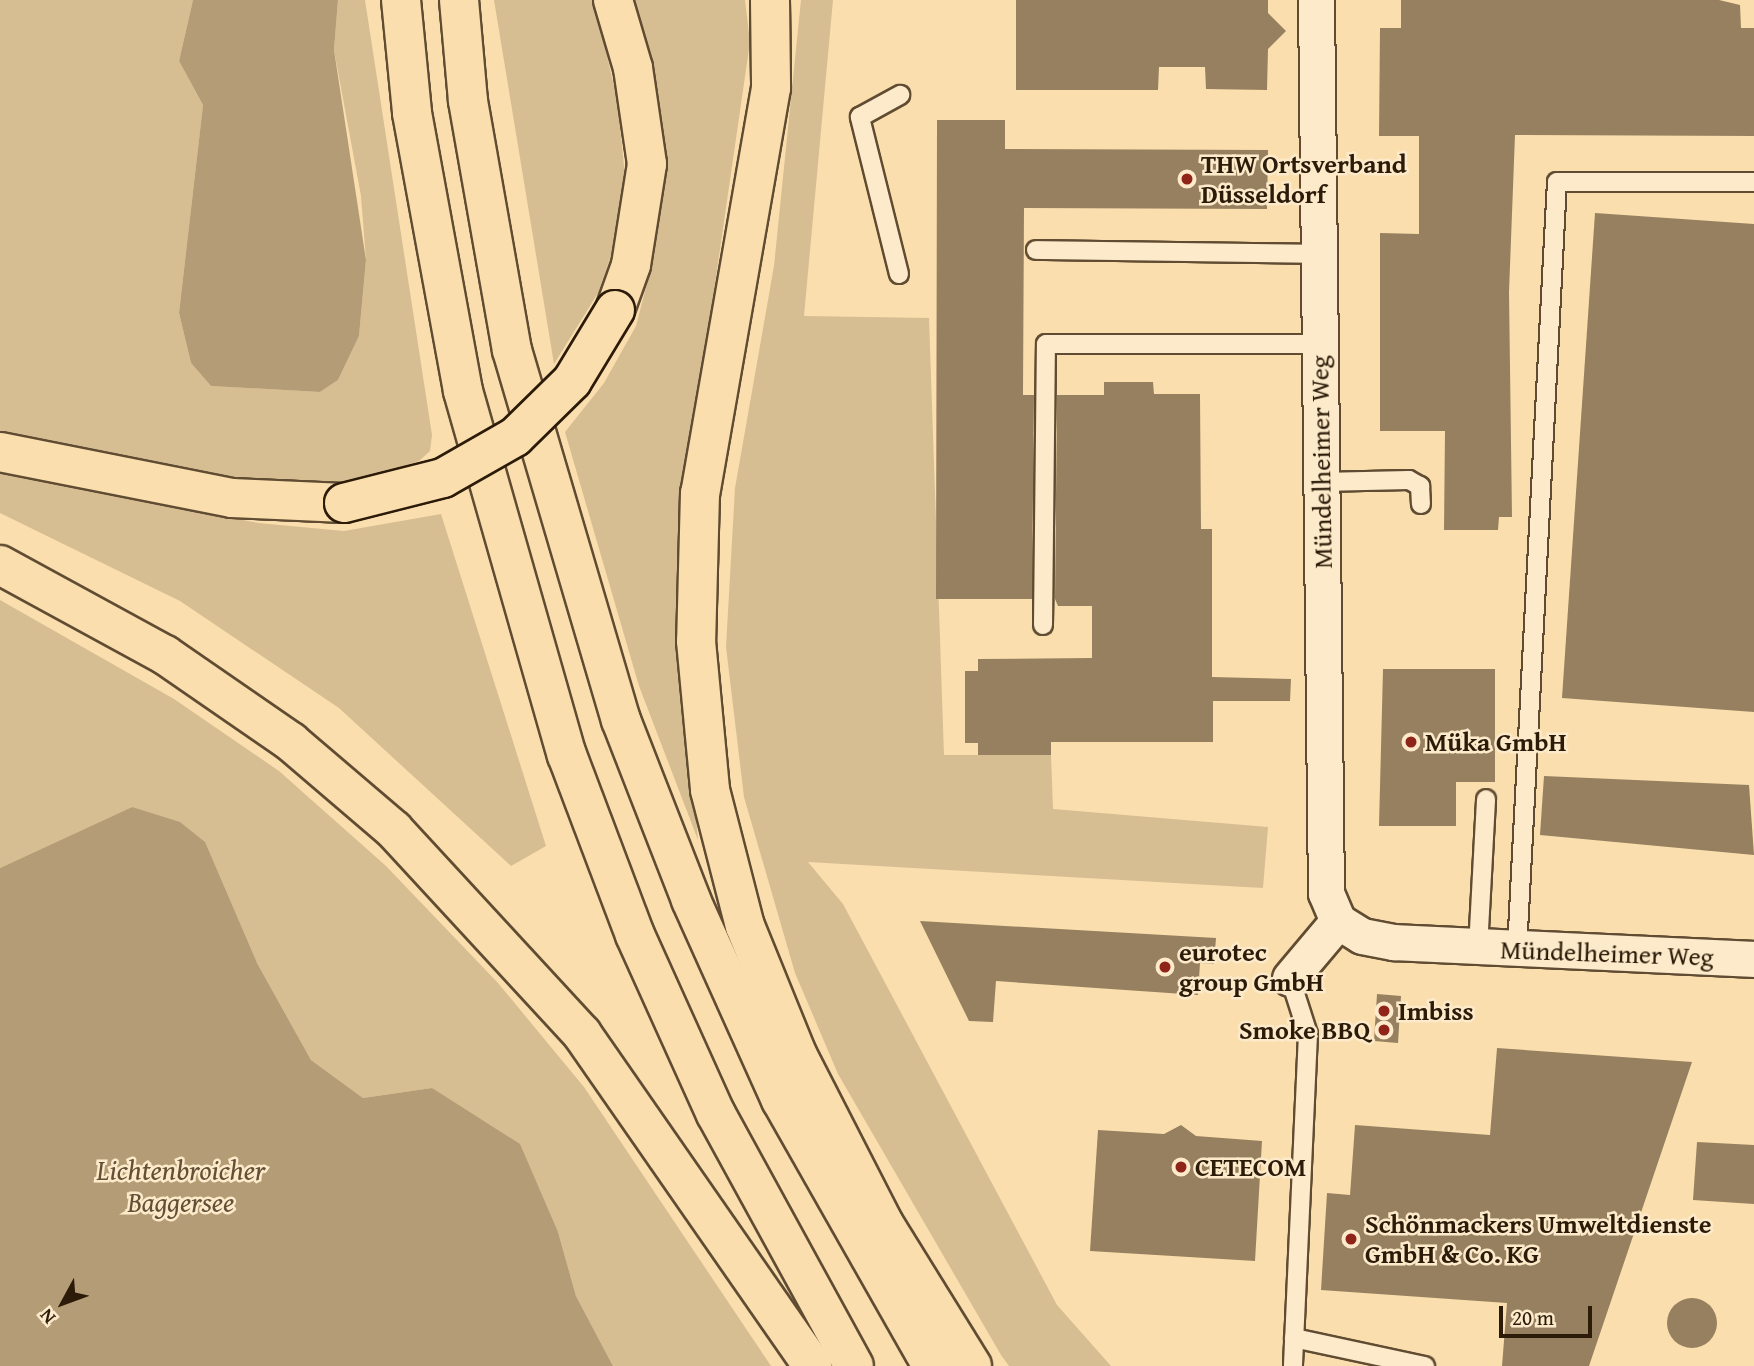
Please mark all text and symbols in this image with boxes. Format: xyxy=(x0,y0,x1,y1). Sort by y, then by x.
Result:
place label: THW Ortsverband Düsseldorf xyxy=(1201,148,1407,210)
marker: THW Ortsverband Düsseldorf xyxy=(1179,171,1195,187)
street label: Mündelheimer Weg xyxy=(1304,355,1338,569)
place label: Müka GmbH xyxy=(1425,726,1566,758)
marker: Müka GmbH xyxy=(1403,734,1419,750)
street label: Mündelheimer Weg xyxy=(1500,934,1714,972)
place label: eurotec group GmbH xyxy=(1179,936,1324,998)
marker: eurotec group GmbH xyxy=(1157,959,1173,975)
place label: Imbiss xyxy=(1398,995,1474,1027)
marker: Imbiss xyxy=(1376,1003,1392,1019)
place label: Smoke BBQ xyxy=(1239,1014,1370,1046)
marker: Smoke BBQ xyxy=(1376,1022,1392,1038)
place label: CETECOM xyxy=(1195,1151,1306,1183)
water label: Lichtenbroicher Baggersee xyxy=(97,1153,265,1219)
marker: CETECOM xyxy=(1173,1159,1189,1175)
place label: Schönmackers Umweltdienste GmbH & Co. KG xyxy=(1365,1208,1711,1270)
marker: Schönmackers Umweltdienste GmbH & Co. KG xyxy=(1343,1231,1359,1247)
north arrow xyxy=(28,1268,98,1338)
scale bar xyxy=(1502,1292,1595,1336)
text: 20 m xyxy=(1512,1302,1554,1333)
text: N xyxy=(32,1303,62,1331)

